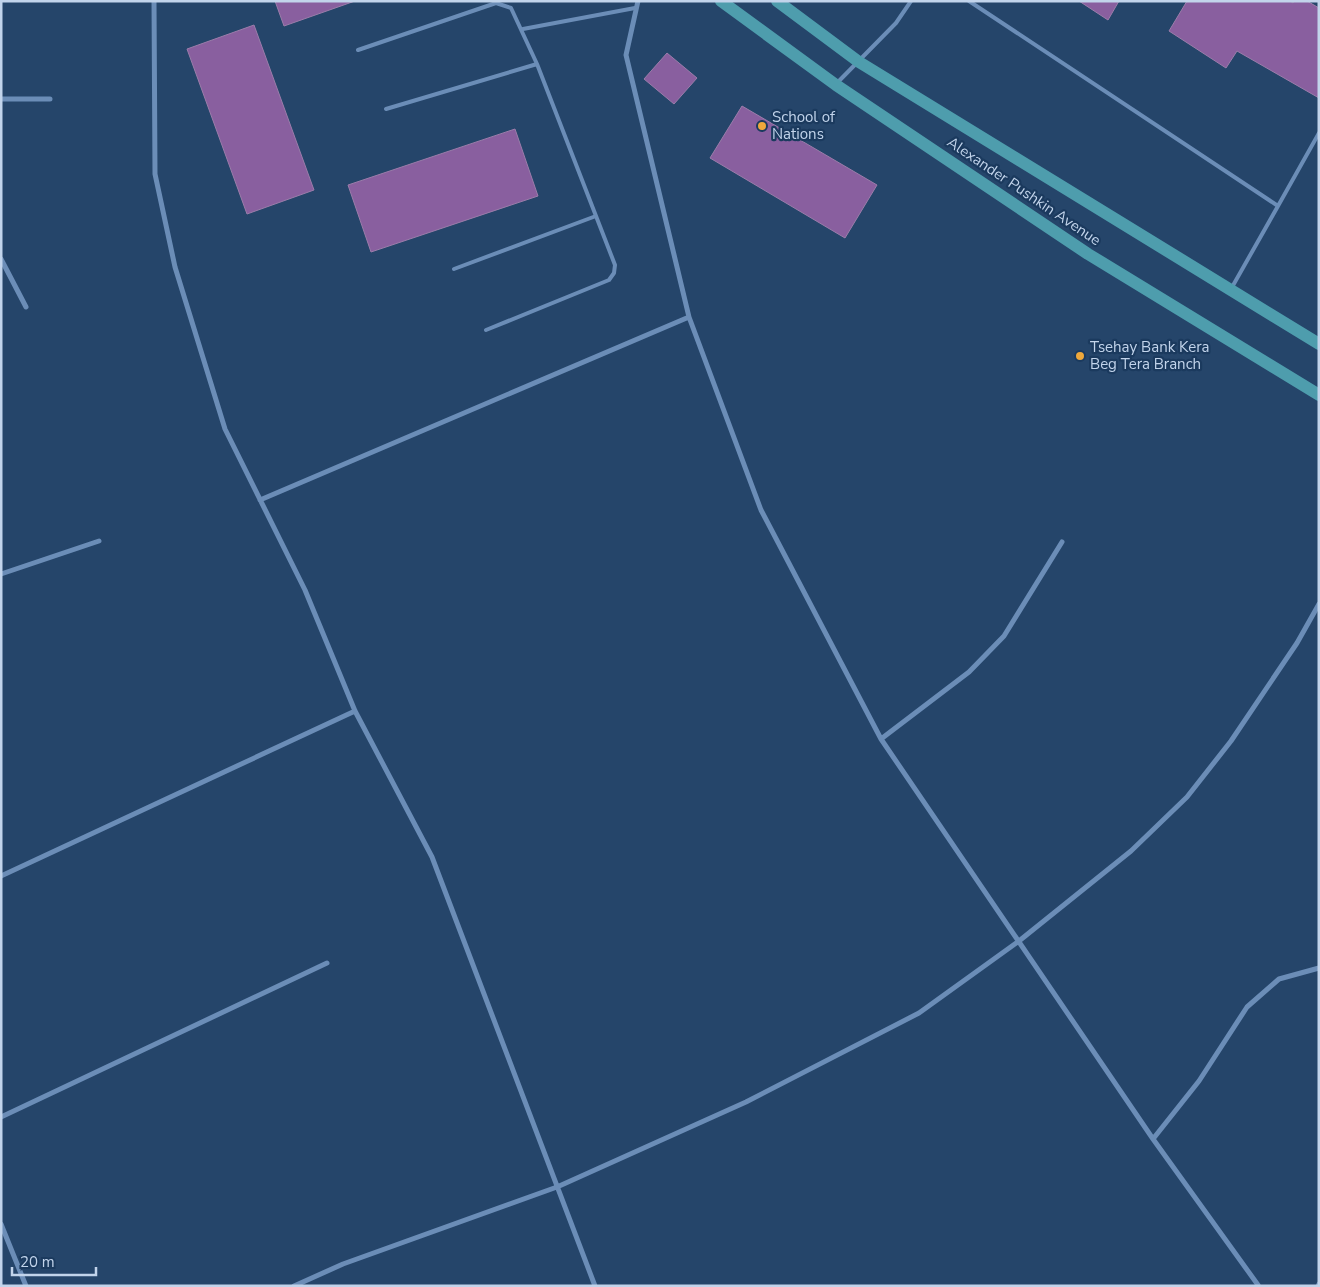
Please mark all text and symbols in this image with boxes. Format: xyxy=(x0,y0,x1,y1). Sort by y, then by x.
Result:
place label: School of Nations xyxy=(772,107,836,144)
marker: School of Nations xyxy=(756,120,768,132)
street label: Alexander Pushkin Avenue xyxy=(943,132,1105,250)
place label: Tsehay Bank Kera Beg Tera Branch xyxy=(1090,337,1209,374)
marker: Tsehay Bank Kera Beg Tera Branch xyxy=(1074,350,1086,362)
scale bar xyxy=(12,1244,96,1276)
text: 20 m xyxy=(20,1252,55,1272)

